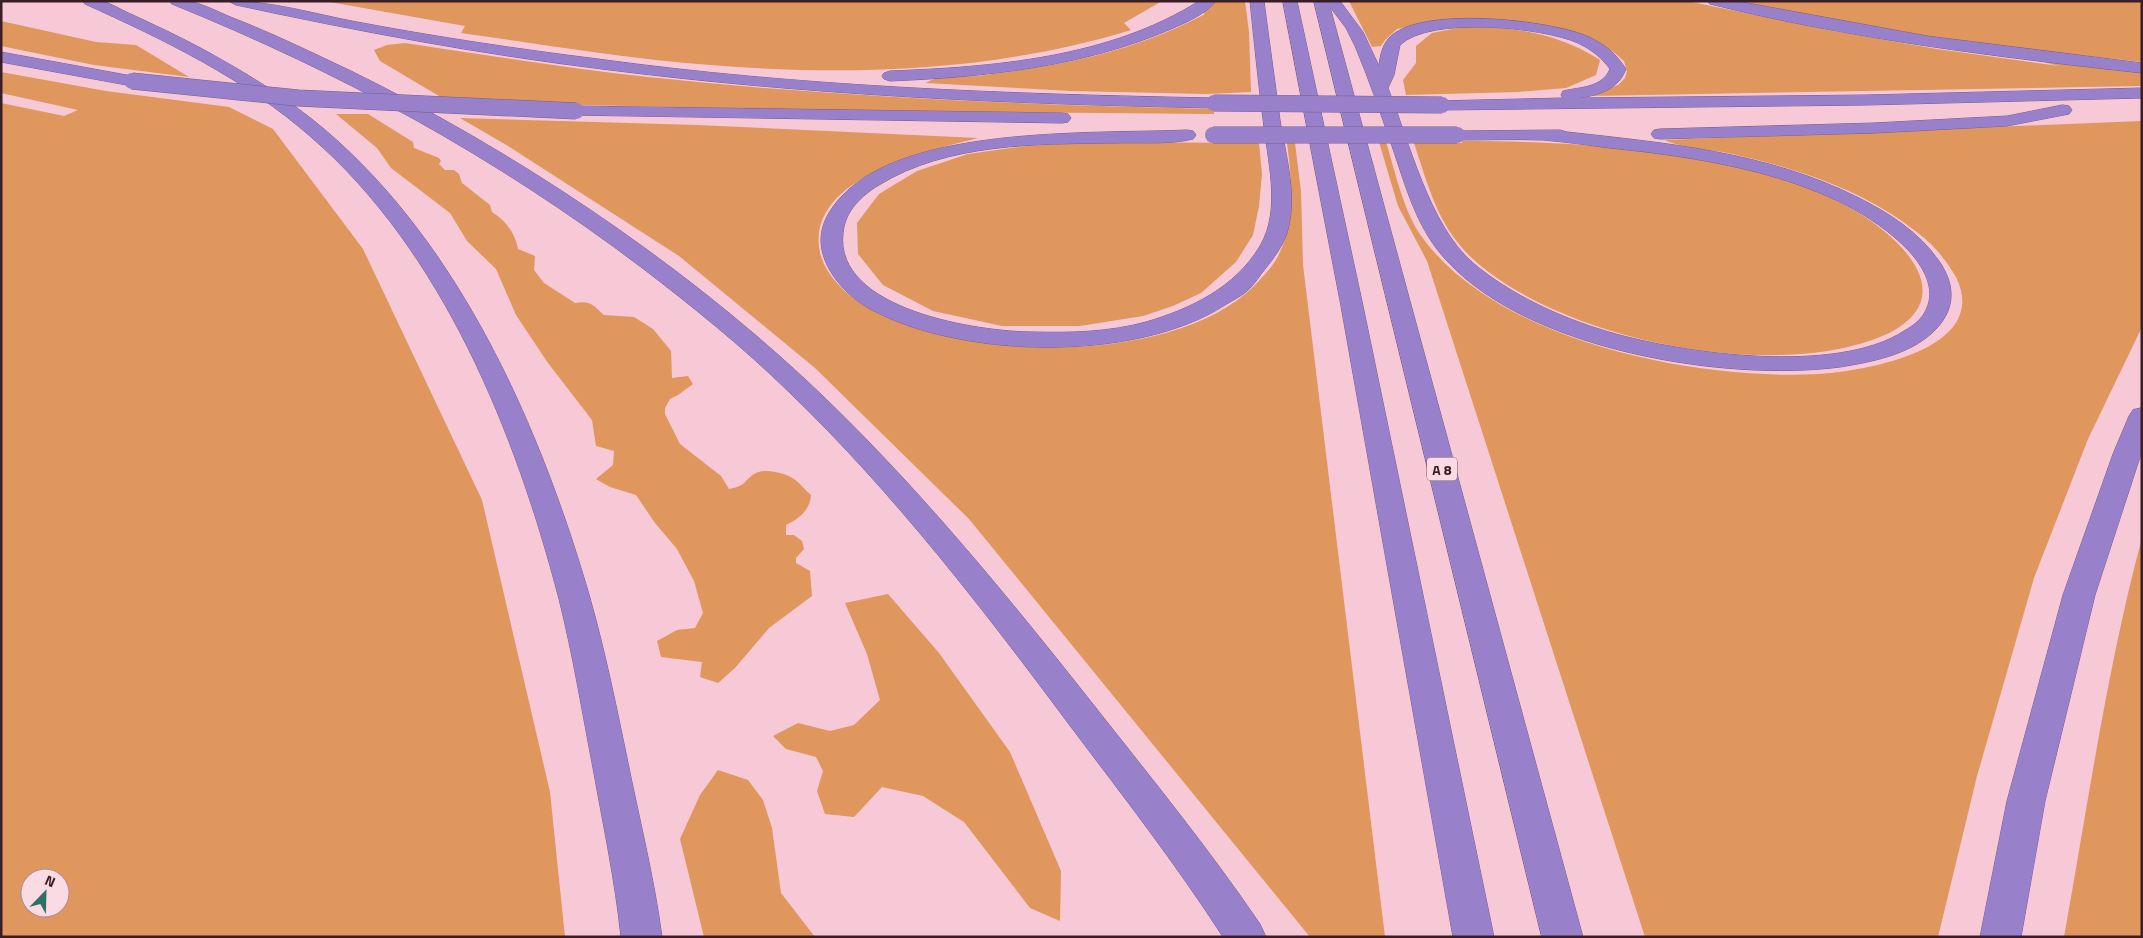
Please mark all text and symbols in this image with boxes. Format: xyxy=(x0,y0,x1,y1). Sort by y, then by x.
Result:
road number: A 8 xyxy=(1427,458,1457,480)
north arrow xyxy=(20,868,70,918)
text: N xyxy=(42,869,59,892)

